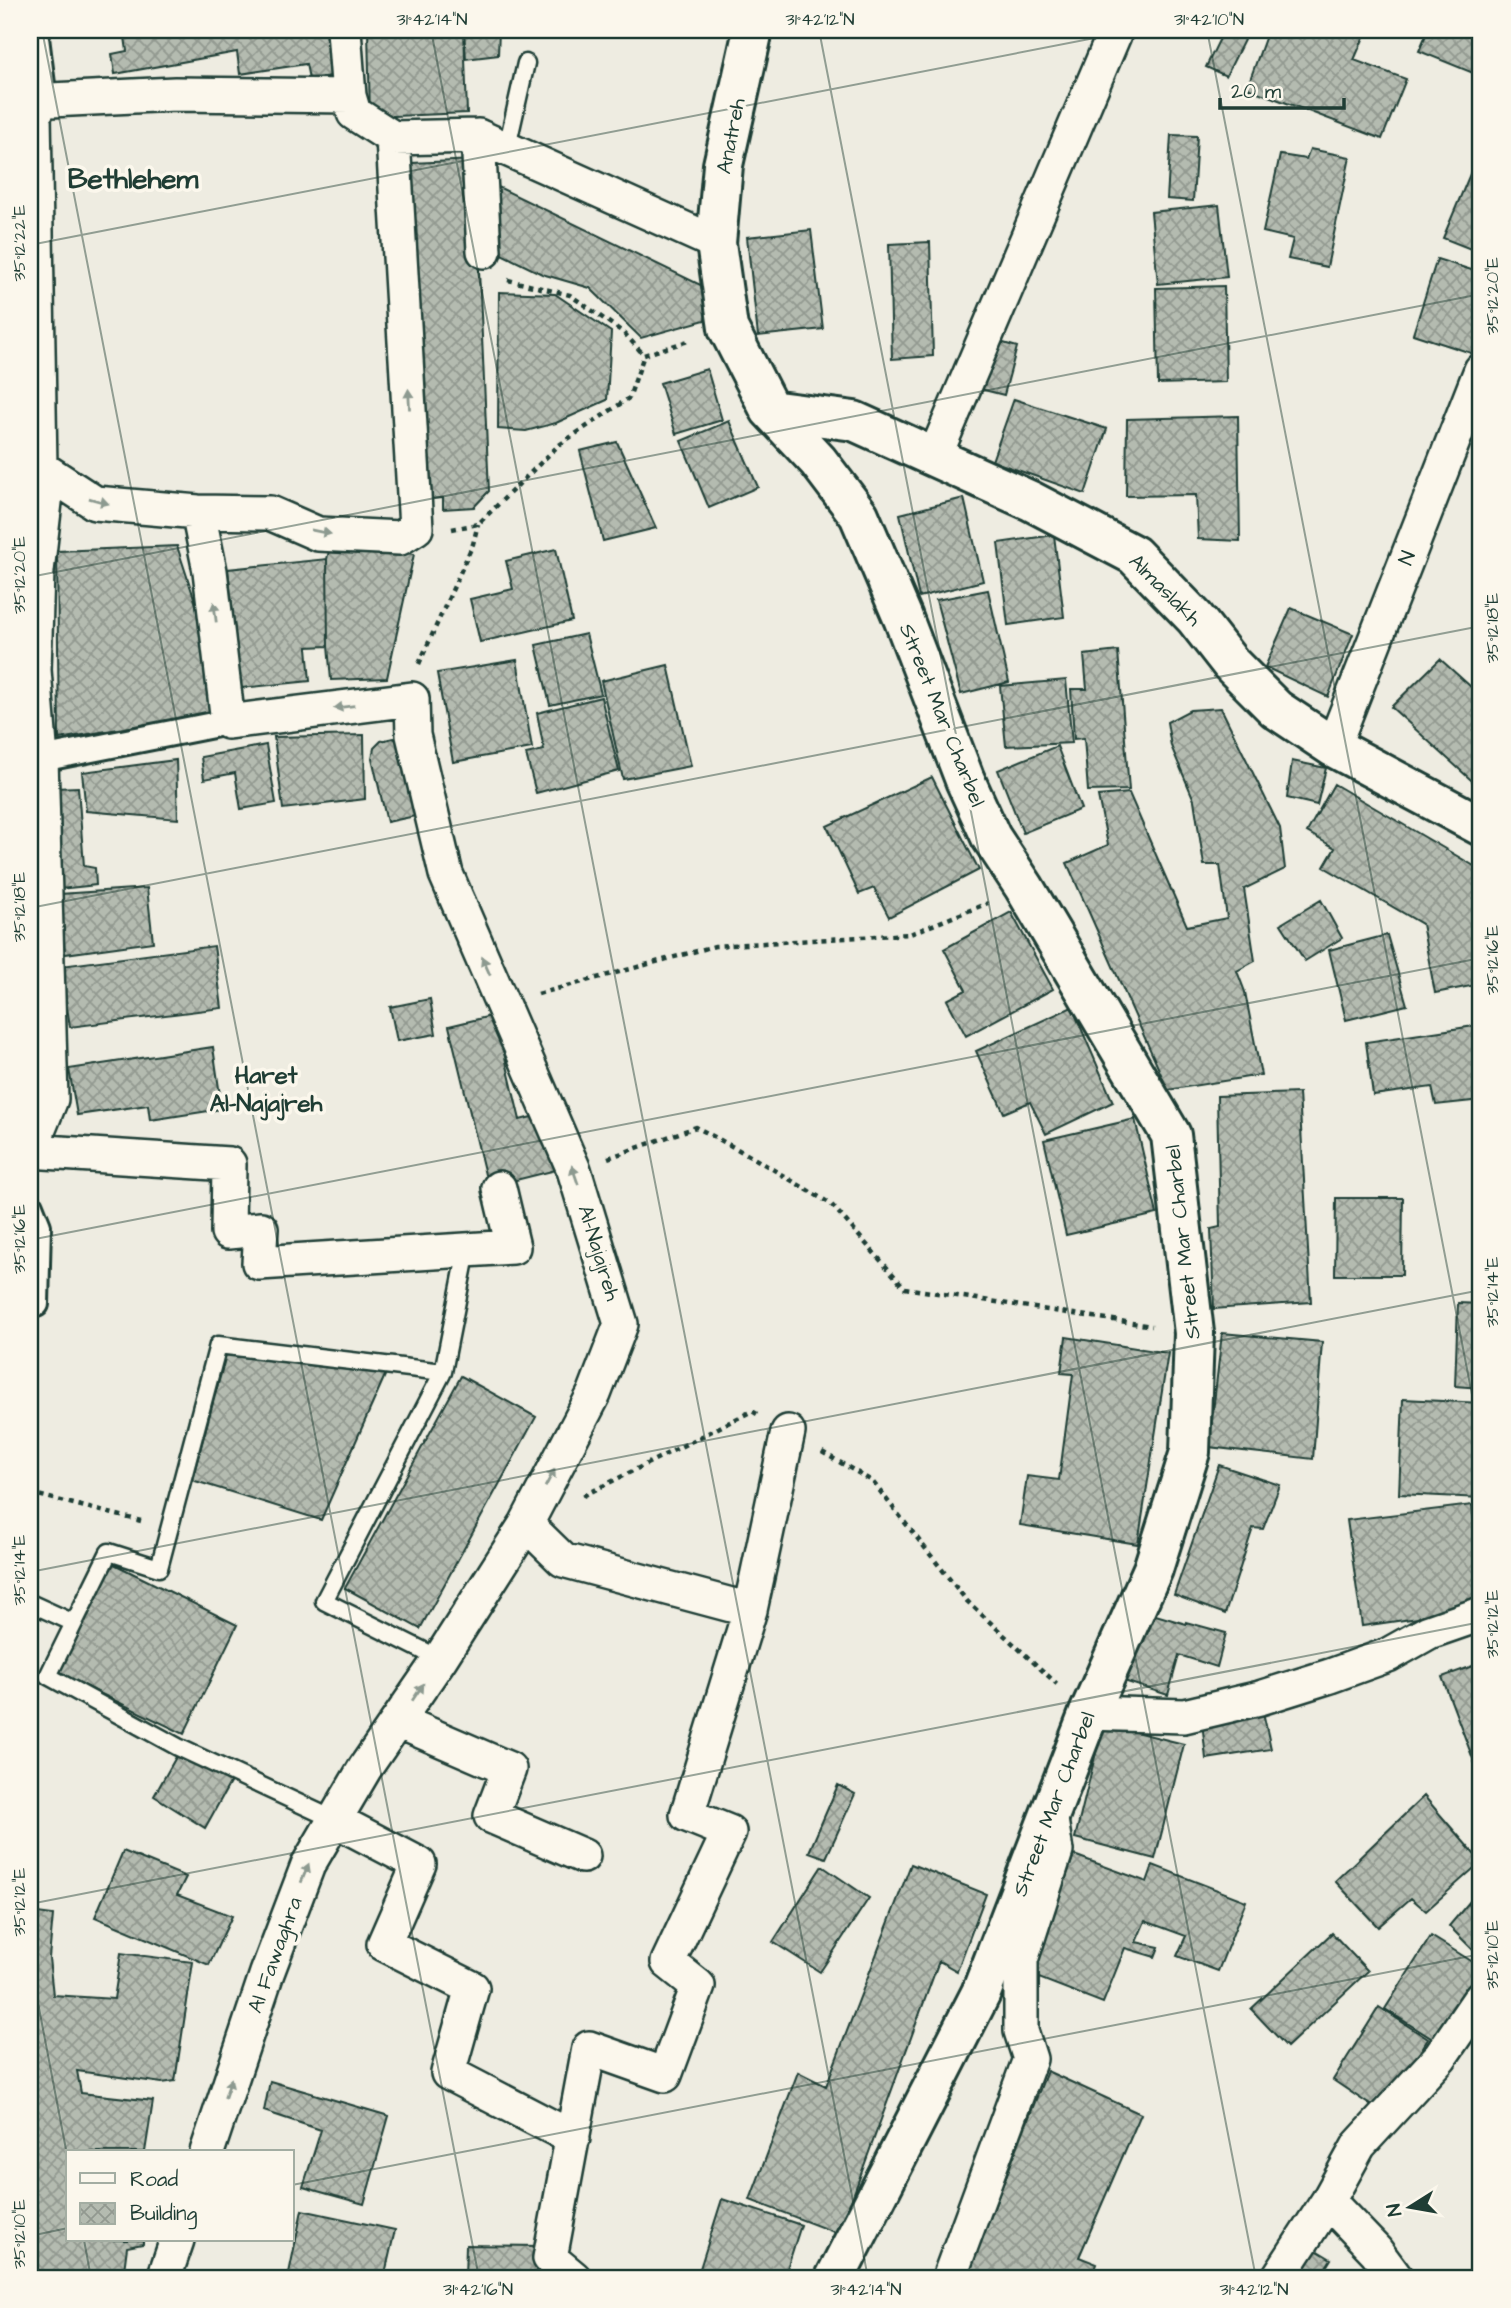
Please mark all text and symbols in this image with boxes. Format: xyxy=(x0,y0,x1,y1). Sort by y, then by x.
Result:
text: 31°42'14"N xyxy=(397,7,467,32)
text: 31°42'12"N xyxy=(785,7,855,32)
text: 31°42'10"N xyxy=(1174,7,1244,32)
scale bar xyxy=(1220,66,1345,110)
text: 20 m xyxy=(1231,77,1282,106)
street label: Anatreh xyxy=(709,95,753,176)
district label: Bethlehem xyxy=(68,160,200,199)
text: 35°12'22"E xyxy=(7,204,32,281)
text: 35°12'20"E xyxy=(1480,257,1505,335)
one-way arrow xyxy=(403,388,414,410)
one-way arrow xyxy=(88,496,110,507)
one-way arrow xyxy=(310,527,332,538)
text: 35°12'20"E xyxy=(7,536,32,614)
street label: Almaslakh xyxy=(1122,547,1208,633)
street label: N xyxy=(1391,547,1423,569)
text: 35°12'18"E xyxy=(1480,593,1505,663)
one-way arrow xyxy=(210,601,221,623)
street label: Street Mar Charbel xyxy=(892,619,992,811)
one-way arrow xyxy=(333,702,355,713)
text: 35°12'18"E xyxy=(7,872,32,942)
text: 35°12'16"E xyxy=(1480,925,1505,995)
one-way arrow xyxy=(480,956,492,976)
district label: Haret Al-Najajreh xyxy=(210,1059,323,1121)
street label: Street Mar Charbel xyxy=(1158,1143,1208,1341)
one-way arrow xyxy=(569,1165,580,1186)
street label: Al-Najajreh xyxy=(571,1202,627,1305)
text: 35°12'16"E xyxy=(7,1204,32,1274)
text: 35°12'14"E xyxy=(1480,1256,1505,1327)
one-way arrow xyxy=(545,1468,556,1488)
text: 35°12'14"E xyxy=(7,1534,32,1605)
text: 35°12'12"E xyxy=(1480,1589,1505,1658)
one-way arrow xyxy=(411,1683,425,1701)
street label: Street Mar Charbel xyxy=(1005,1708,1103,1900)
one-way arrow xyxy=(300,1863,311,1884)
text: 35°12'12"E xyxy=(7,1867,32,1936)
street label: Al Fawaghra xyxy=(241,1893,311,2018)
text: 35°12'10"E xyxy=(1480,1920,1505,1990)
one-way arrow xyxy=(223,2077,234,2098)
legend xyxy=(66,2150,294,2242)
text: Road xyxy=(130,2165,178,2194)
north arrow xyxy=(1374,2172,1444,2242)
text: 35°12'10"E xyxy=(7,2199,32,2269)
text: Building xyxy=(130,2199,198,2230)
text: N xyxy=(1380,2201,1409,2218)
text: 31°42'16"N xyxy=(443,2277,513,2302)
text: 31°42'14"N xyxy=(831,2277,901,2302)
text: 31°42'12"N xyxy=(1219,2277,1289,2302)

